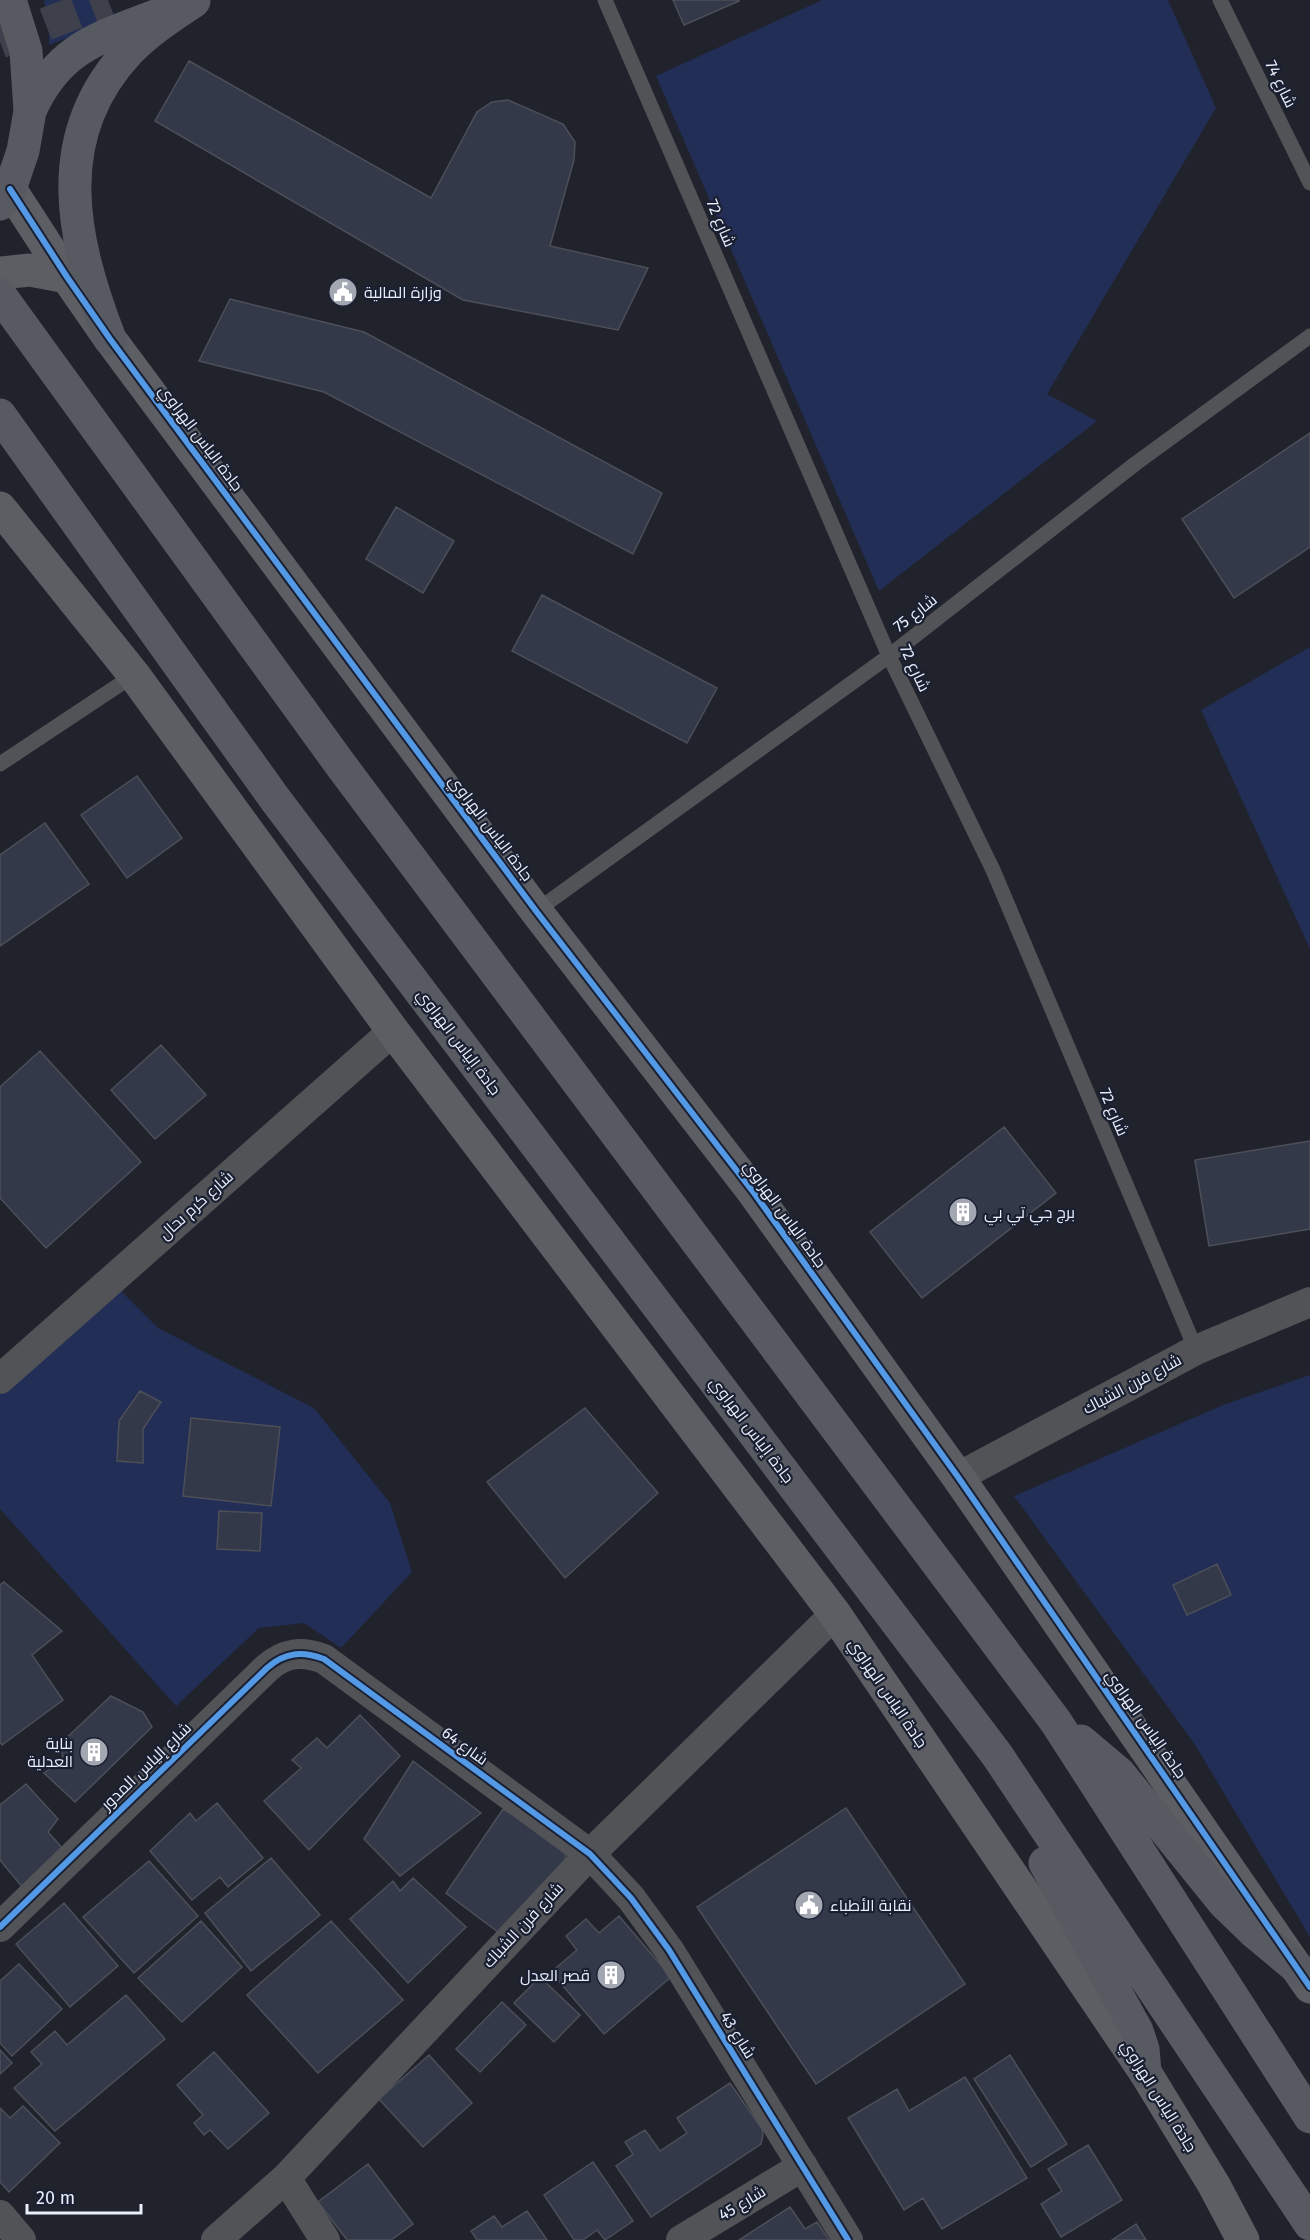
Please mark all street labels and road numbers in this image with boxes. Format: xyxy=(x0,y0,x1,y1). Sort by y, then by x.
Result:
street label: شارع 74 xyxy=(1260,57,1301,112)
street label: شارع 72 xyxy=(701,196,740,251)
street label: جادة الياس الهراوي xyxy=(152,381,247,497)
street label: شارع 75 xyxy=(889,590,942,637)
street label: شارع 72 xyxy=(894,641,934,696)
street label: جادة الياس الهراوي xyxy=(442,771,537,887)
street label: جادة إلياس الهراوي xyxy=(410,985,505,1101)
street label: شارع 72 xyxy=(1094,1085,1133,1140)
street label: جادة الياس الهراوي xyxy=(736,1157,830,1274)
street label: شارع كرم ىحال xyxy=(155,1167,238,1245)
street label: شارع فرن الشباك xyxy=(1079,1350,1186,1420)
street label: جادة إلياس الهراوي xyxy=(703,1373,798,1489)
street label: جادة الياس الهراوي xyxy=(841,1635,932,1754)
street label: جادة إلياس الهراوي xyxy=(1098,1666,1191,1784)
street label: شارع إلياس المدور xyxy=(96,1718,196,1816)
street label: شارع 64 xyxy=(437,1723,492,1771)
street label: شارع فرن الشباك xyxy=(479,1879,569,1973)
street label: شارع 43 xyxy=(715,2008,760,2063)
street label: جادة الياس الهراوي xyxy=(1114,2037,1201,2157)
street label: شارع 45 xyxy=(715,2182,770,2226)

